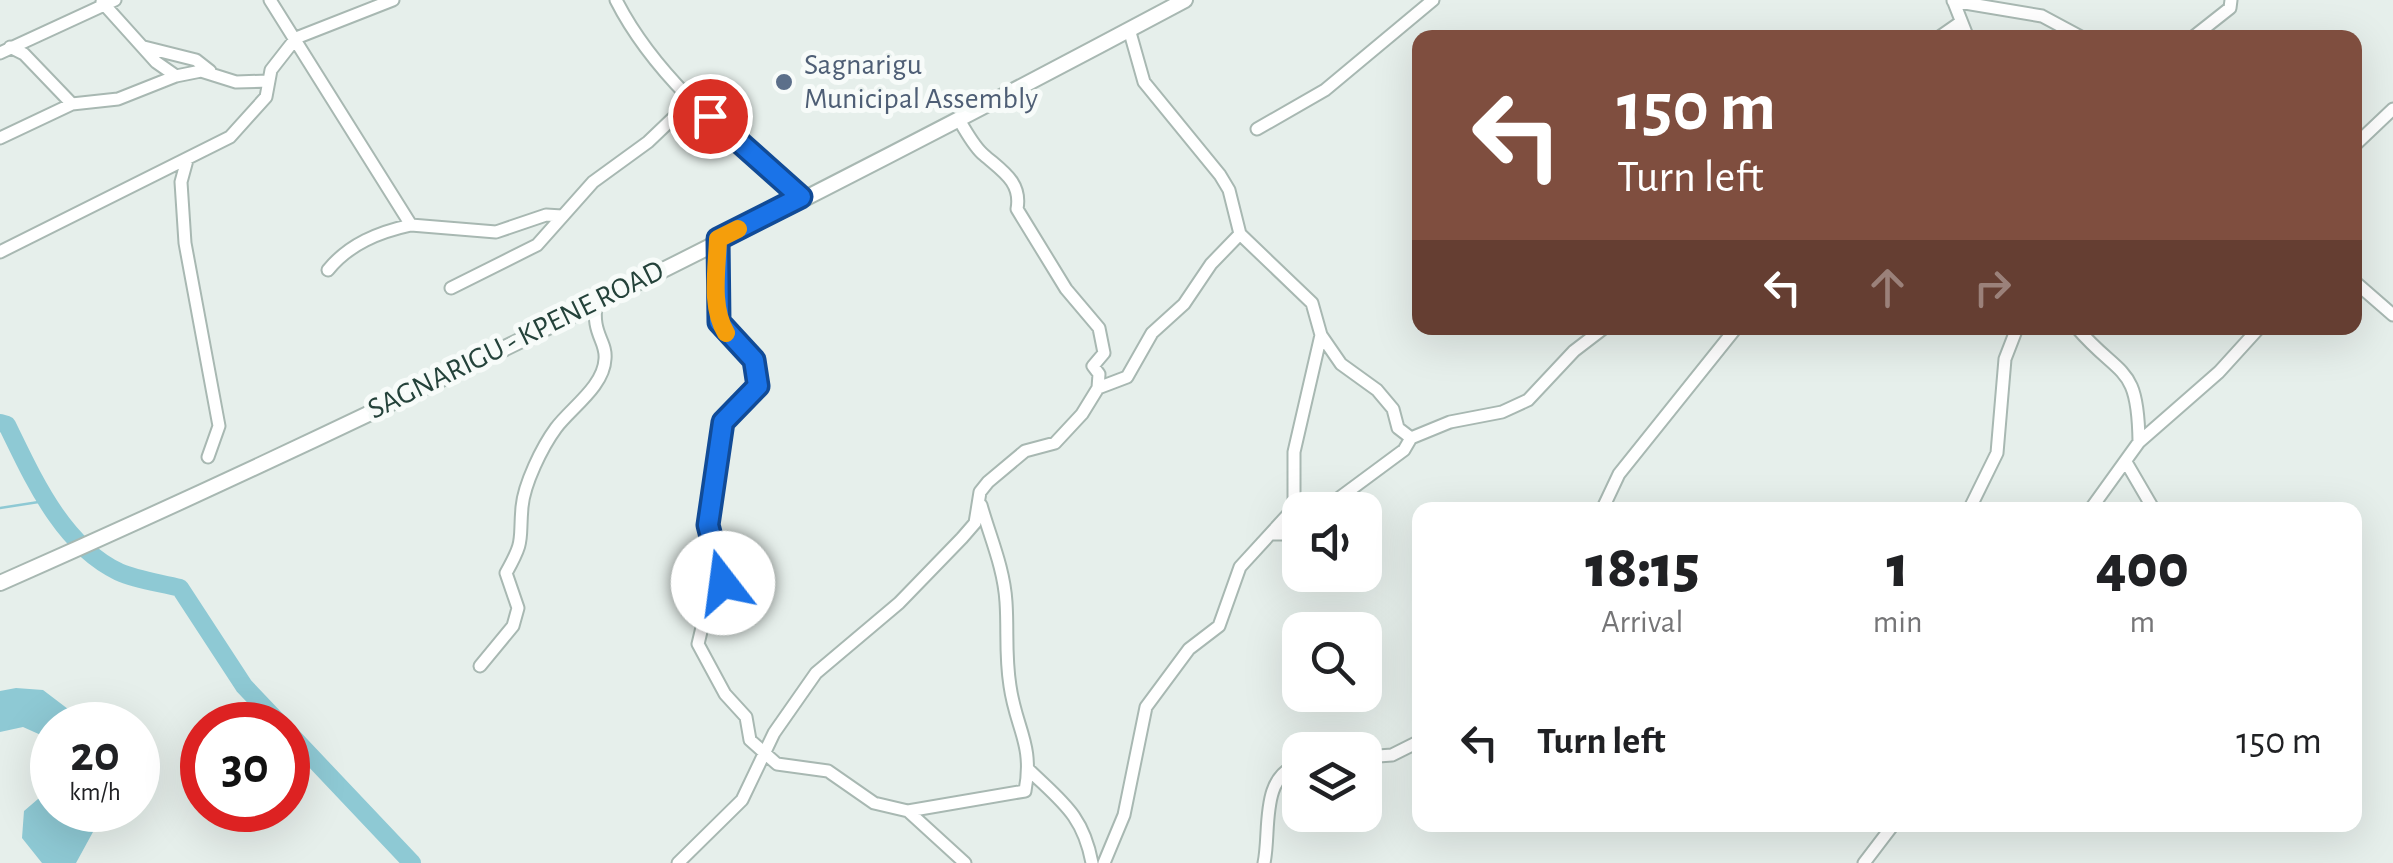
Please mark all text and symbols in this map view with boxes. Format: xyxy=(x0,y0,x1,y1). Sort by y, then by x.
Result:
place label: Sagnarigu Municipal Assembly xyxy=(804,50,1038,114)
icon: left xyxy=(1452,70,1582,200)
marker: Sagnarigu Municipal Assembly xyxy=(773,71,795,93)
text: 150 m xyxy=(1617,73,1776,143)
pin xyxy=(668,74,753,159)
icon: arrive xyxy=(683,89,738,144)
text: Turn left xyxy=(1617,155,1764,200)
street label: SAGNARIGU - KPENE ROAD xyxy=(363,255,669,425)
icon: left xyxy=(1755,260,1810,315)
icon: ahead xyxy=(1860,260,1915,315)
icon: right xyxy=(1965,260,2020,315)
map controls xyxy=(1282,492,1382,832)
button: sound xyxy=(1282,492,1382,592)
position arrow xyxy=(671,531,775,635)
text: 18:15 xyxy=(1585,538,1699,598)
text: 1 xyxy=(1887,538,1909,598)
text: 400 xyxy=(2096,538,2189,598)
text: Arrival xyxy=(1601,606,1683,638)
text: min xyxy=(1873,606,1923,638)
text: m xyxy=(2129,606,2155,638)
button: search xyxy=(1282,612,1382,712)
speed limit sign: 30 xyxy=(180,702,310,832)
icon: left xyxy=(1452,715,1507,770)
text: Turn left xyxy=(1537,723,1665,761)
text: 150 m xyxy=(2236,723,2322,761)
text: 20 xyxy=(70,730,120,780)
button: layers xyxy=(1282,732,1382,832)
text: km/h xyxy=(69,780,121,805)

